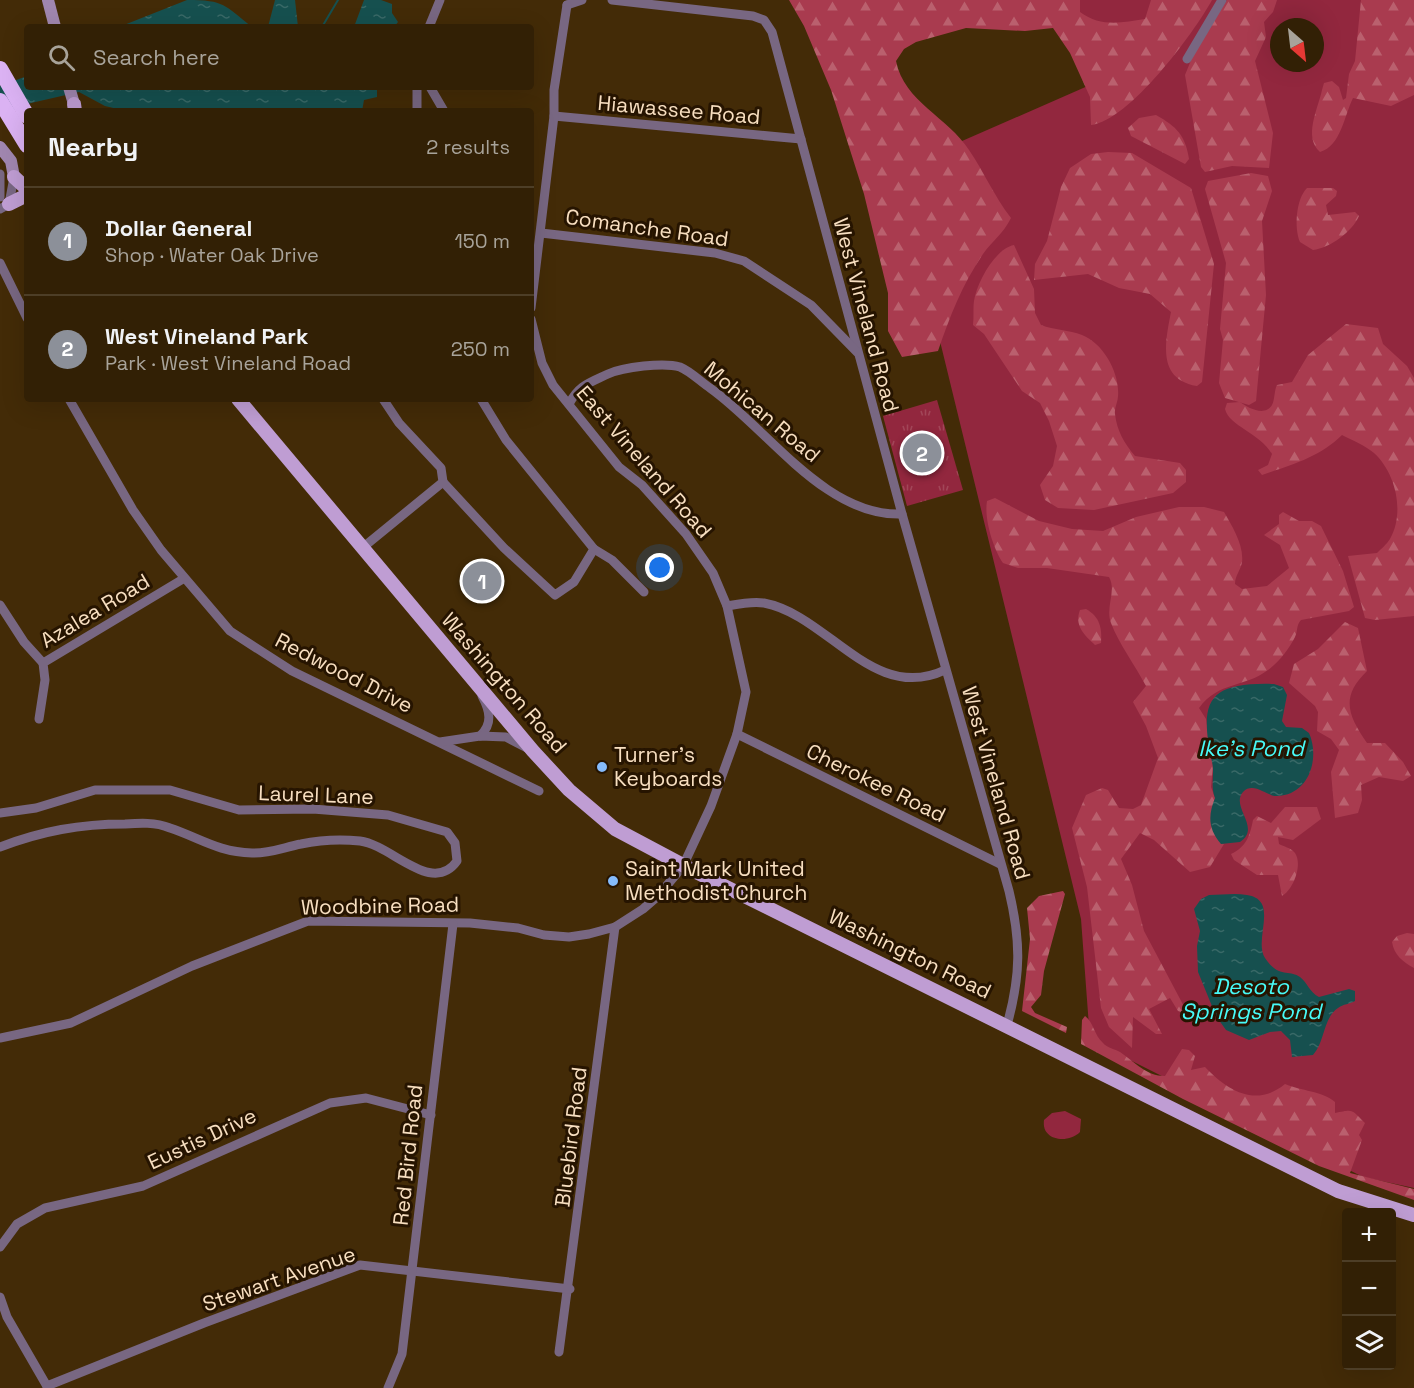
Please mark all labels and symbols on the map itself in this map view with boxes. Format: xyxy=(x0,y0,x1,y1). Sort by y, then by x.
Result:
north arrow xyxy=(1270,18,1324,72)
street label: Hiawassee Road xyxy=(596,89,762,130)
street label: Comanche Road xyxy=(564,203,730,252)
street label: West Vineland Road xyxy=(828,215,905,415)
street label: Mohican Road xyxy=(699,355,826,468)
street label: East Vineland Road xyxy=(571,380,718,544)
pin: 2 xyxy=(902,430,942,476)
your location xyxy=(645,553,674,582)
pin: 1 xyxy=(462,558,502,604)
street label: Azalea Road xyxy=(35,567,154,654)
street label: Washington Road xyxy=(436,607,573,759)
street label: Redwood Drive xyxy=(271,626,418,719)
street label: West Vineland Road xyxy=(956,683,1037,883)
water label: Ike's Pond xyxy=(1198,734,1307,762)
street label: Cherokee Road xyxy=(802,737,950,828)
place label: Turner's Keyboards xyxy=(614,741,722,792)
marker: Turner's Keyboards xyxy=(595,760,609,774)
street label: Laurel Lane xyxy=(258,779,374,810)
place label: Saint Mark United Methodist Church xyxy=(625,855,807,906)
marker: Saint Mark United Methodist Church xyxy=(606,874,620,888)
street label: Woodbine Road xyxy=(301,891,459,920)
street label: Washington Road xyxy=(824,902,996,1005)
water label: Desoto Springs Pond xyxy=(1181,972,1324,1025)
street label: Bluebird Road xyxy=(549,1065,592,1209)
street label: Red Bird Road xyxy=(387,1083,428,1227)
street label: Eustis Drive xyxy=(143,1102,261,1176)
street label: Stewart Avenue xyxy=(199,1240,359,1317)

